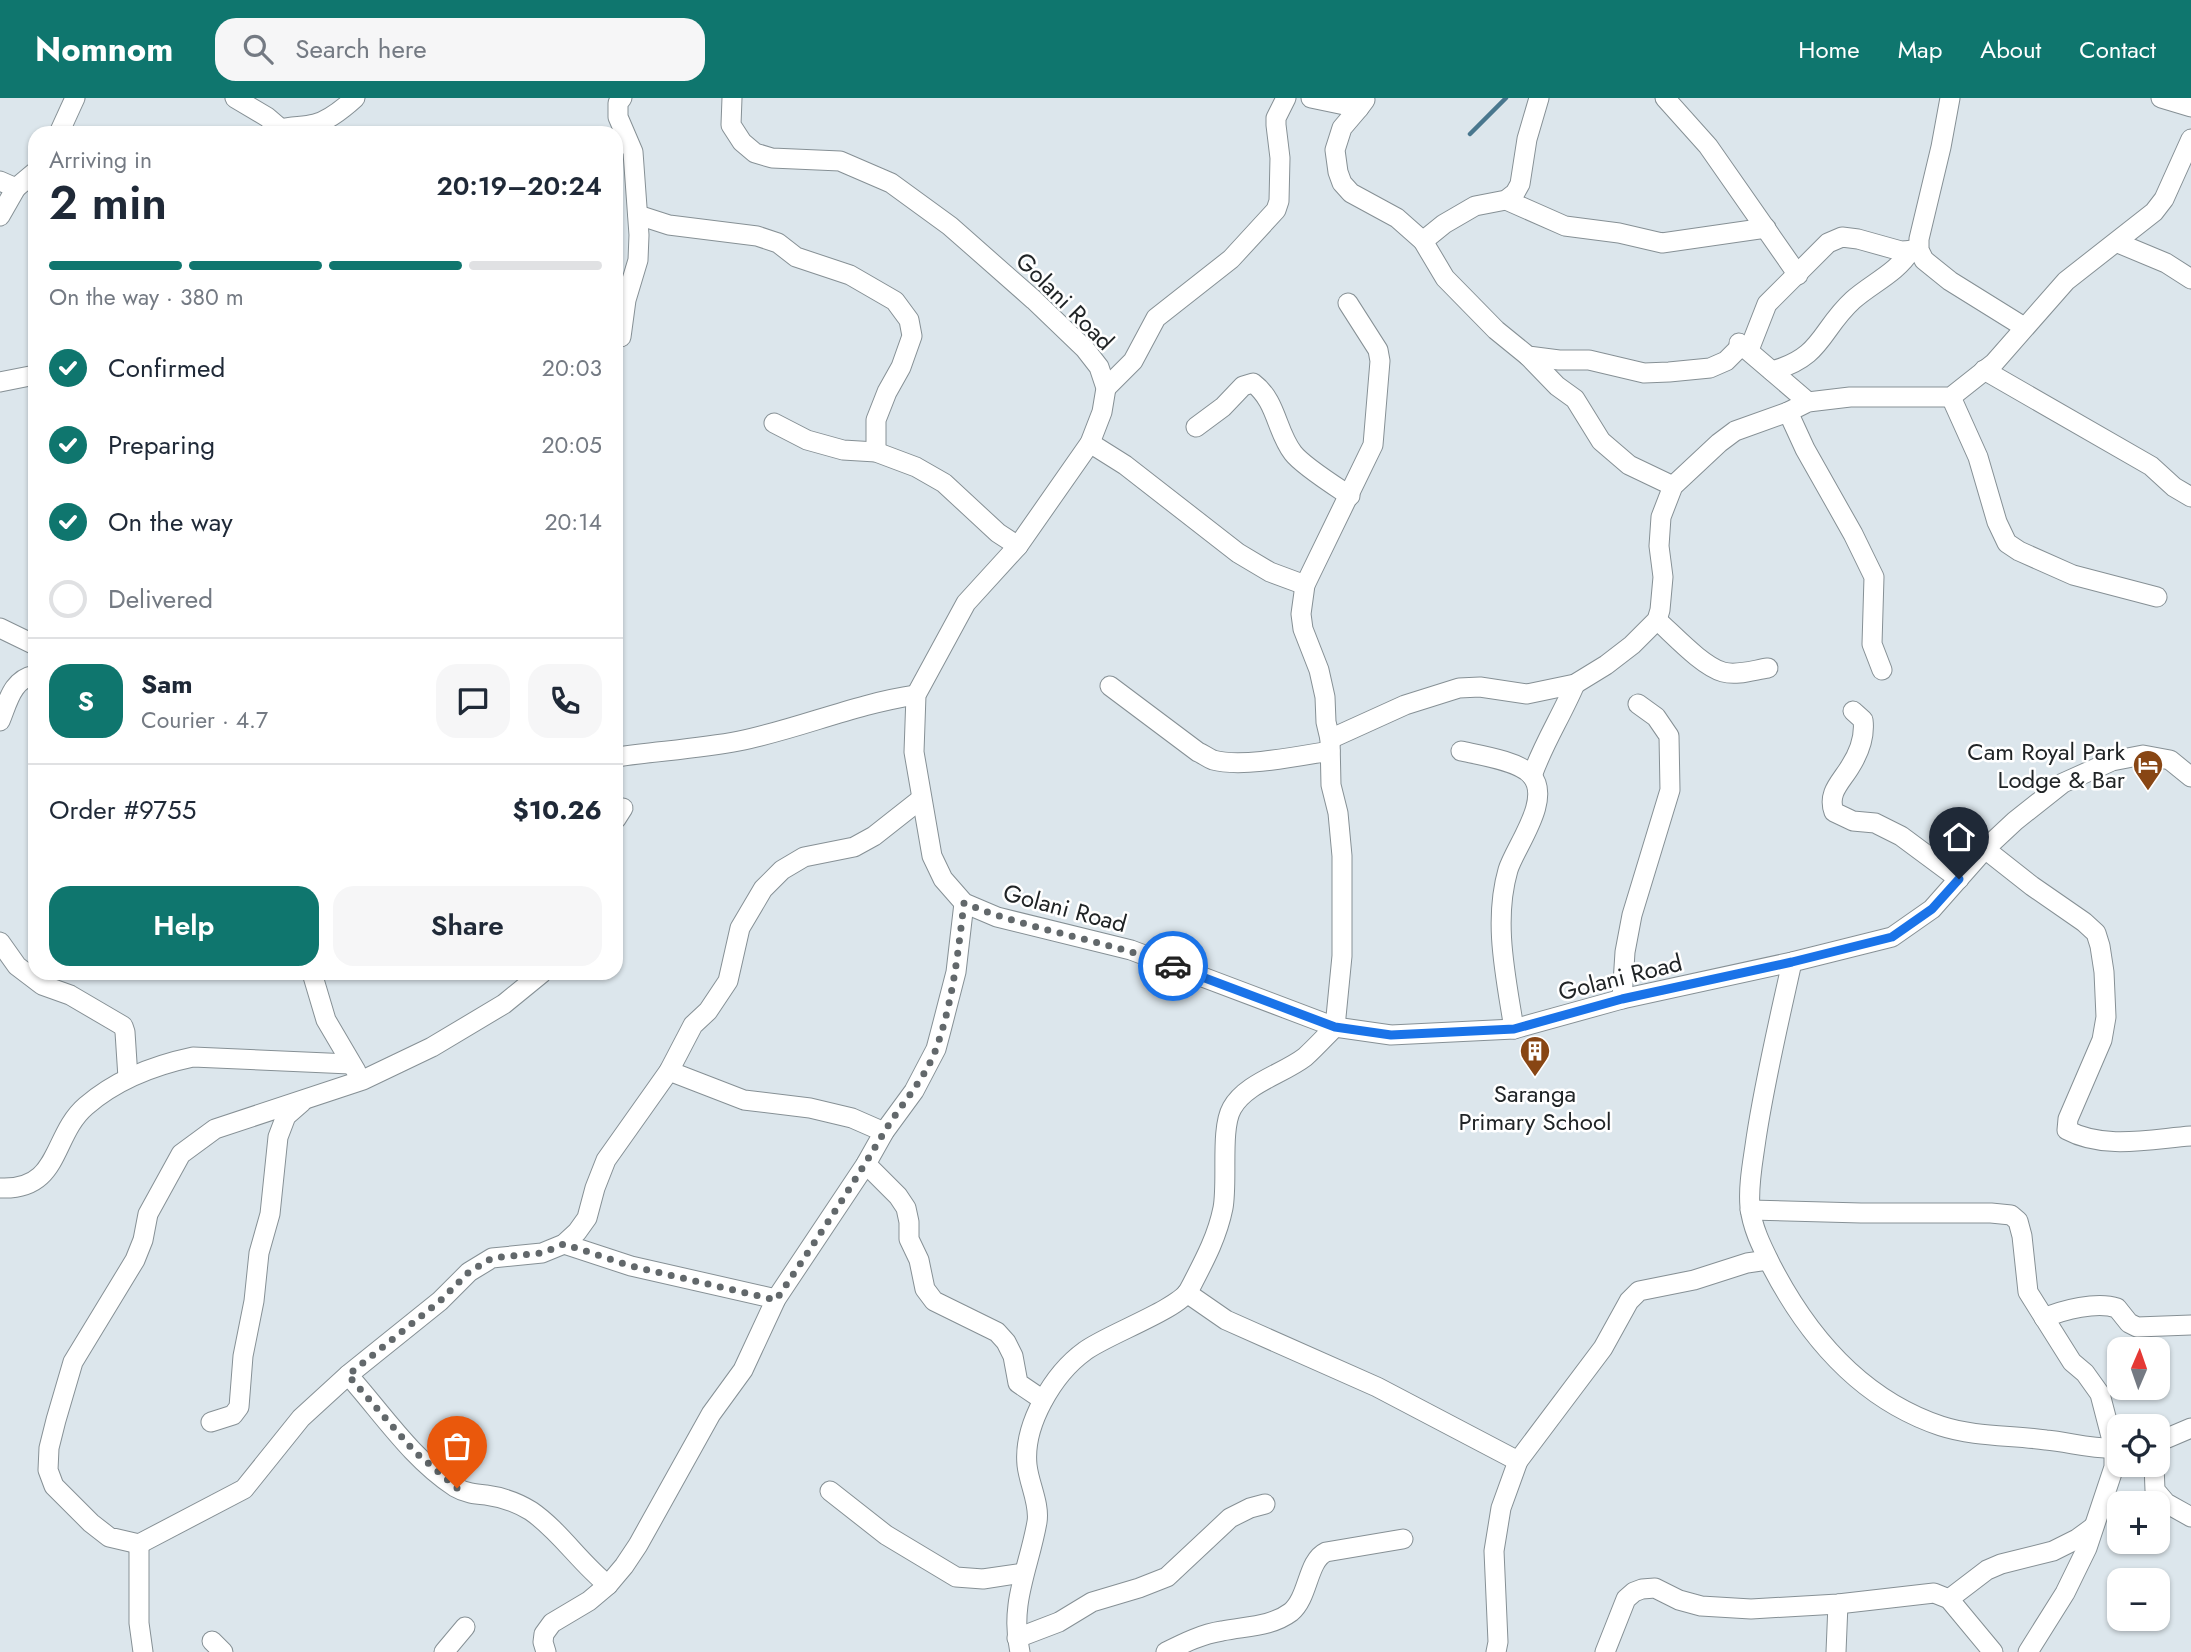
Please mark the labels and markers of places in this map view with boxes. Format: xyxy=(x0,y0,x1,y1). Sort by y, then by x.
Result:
place label: Cam Royal Park Lodge & Bar xyxy=(1967,734,2126,797)
hotel icon: Cam Royal Park Lodge & Bar xyxy=(2131,748,2165,792)
pin xyxy=(1929,807,1989,879)
building icon: Saranga Primary School xyxy=(1518,1034,1552,1078)
place label: Saranga Primary School xyxy=(1458,1076,1612,1139)
pin xyxy=(427,1416,487,1488)

